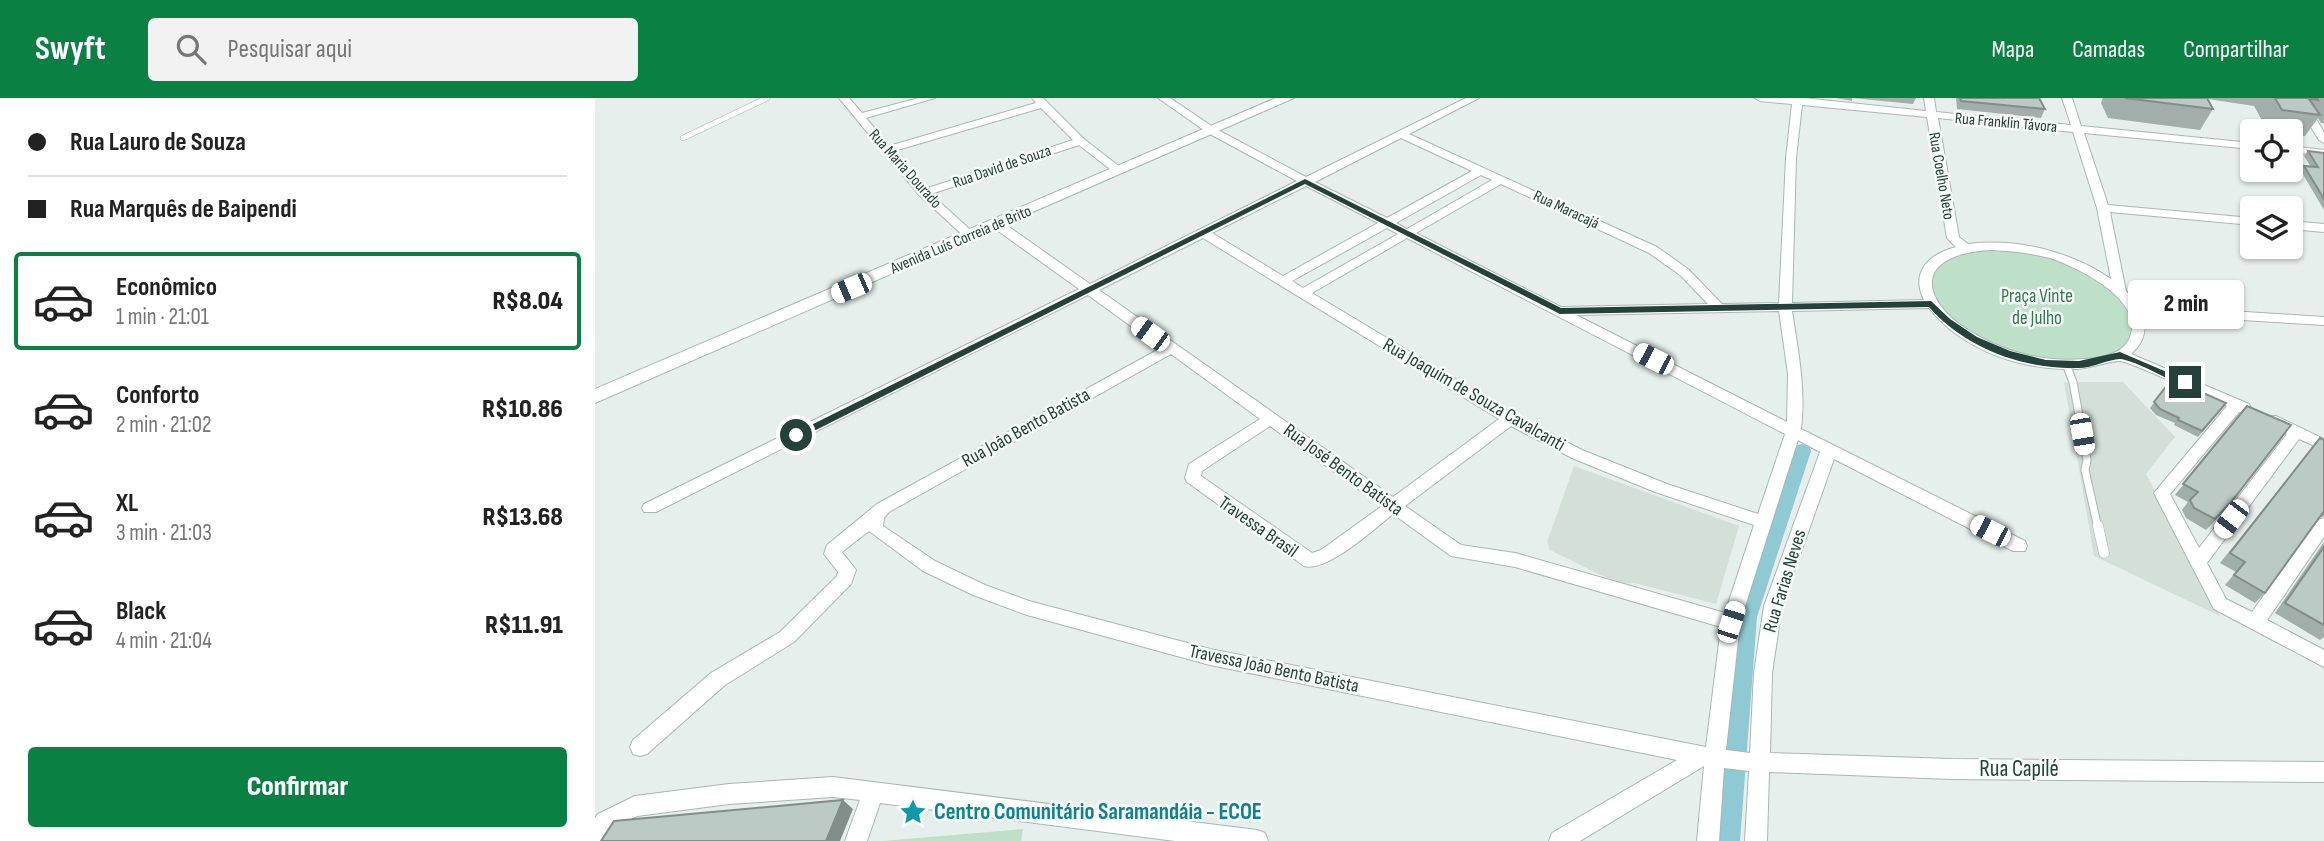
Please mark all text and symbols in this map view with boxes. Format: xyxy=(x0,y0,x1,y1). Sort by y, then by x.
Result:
search box xyxy=(148,18,638,81)
text: Swyft xyxy=(35,29,106,69)
icon: search xyxy=(172,30,210,68)
text: Pesquisar aqui xyxy=(228,34,352,65)
text: Mapa xyxy=(1992,35,2034,64)
text: Camadas xyxy=(2072,35,2145,64)
text: Compartilhar xyxy=(2183,35,2289,64)
street label: Rua Franklin Távora xyxy=(1954,109,2058,137)
map controls xyxy=(2240,119,2303,259)
button: locate xyxy=(2240,119,2303,182)
street label: Rua Maria Dourado xyxy=(865,126,945,212)
text: Rua Lauro de Souza xyxy=(70,127,246,158)
street label: Rua Coelho Neto xyxy=(1924,131,1958,221)
street label: Rua David de Souza xyxy=(950,141,1054,193)
street label: Rua Maracajá xyxy=(1530,187,1602,233)
text: Rua Marquês de Baipendi xyxy=(70,194,297,225)
button: layers xyxy=(2240,196,2303,259)
street label: Avenida Luís Correia de Brito xyxy=(887,202,1034,279)
icon: car xyxy=(32,270,95,333)
car xyxy=(828,270,875,306)
text: Econômico xyxy=(116,272,217,303)
callout: 2 min xyxy=(2127,280,2243,330)
park label: Praça Vinte de Julho xyxy=(2001,285,2073,330)
text: R$8.04 xyxy=(493,286,563,317)
text: 2 min xyxy=(2164,290,2208,318)
text: 1 min · 21:01 xyxy=(116,303,209,331)
car xyxy=(1127,313,1174,355)
street label: Rua Joaquim de Souza Cavalcanti xyxy=(1379,333,1569,457)
car xyxy=(1630,340,1677,378)
route end xyxy=(2169,366,2201,398)
icon: car xyxy=(32,378,95,441)
text: Conforto xyxy=(116,380,199,411)
street label: Rua João Bento Batista xyxy=(958,383,1094,473)
text: R$10.86 xyxy=(482,394,563,425)
text: 2 min · 21:02 xyxy=(116,411,212,439)
car xyxy=(2069,411,2096,457)
route start xyxy=(780,419,812,451)
street label: Rua José Bento Batista xyxy=(1279,419,1407,521)
icon: car xyxy=(32,486,95,549)
text: XL xyxy=(116,488,138,519)
street label: Travessa Brasil xyxy=(1214,491,1302,563)
car xyxy=(2210,496,2253,542)
text: R$13.68 xyxy=(483,502,563,533)
car xyxy=(1967,512,2014,550)
text: 3 min · 21:03 xyxy=(116,519,212,547)
street label: Rua Farias Neves xyxy=(1758,527,1812,635)
icon: car xyxy=(32,594,95,657)
text: Black xyxy=(116,596,166,627)
car xyxy=(1715,599,1748,645)
text: R$11.91 xyxy=(485,610,563,641)
text: 4 min · 21:04 xyxy=(116,627,212,655)
street label: Travessa João Bento Batista xyxy=(1187,640,1361,698)
button: Confirmar xyxy=(28,747,567,827)
street label: Rua Capilé xyxy=(1979,755,2059,783)
place icon: Centro Comunitário Saramandáia - ECOE xyxy=(898,797,928,827)
place label: Centro Comunitário Saramandáia - ECOE xyxy=(934,798,1262,826)

